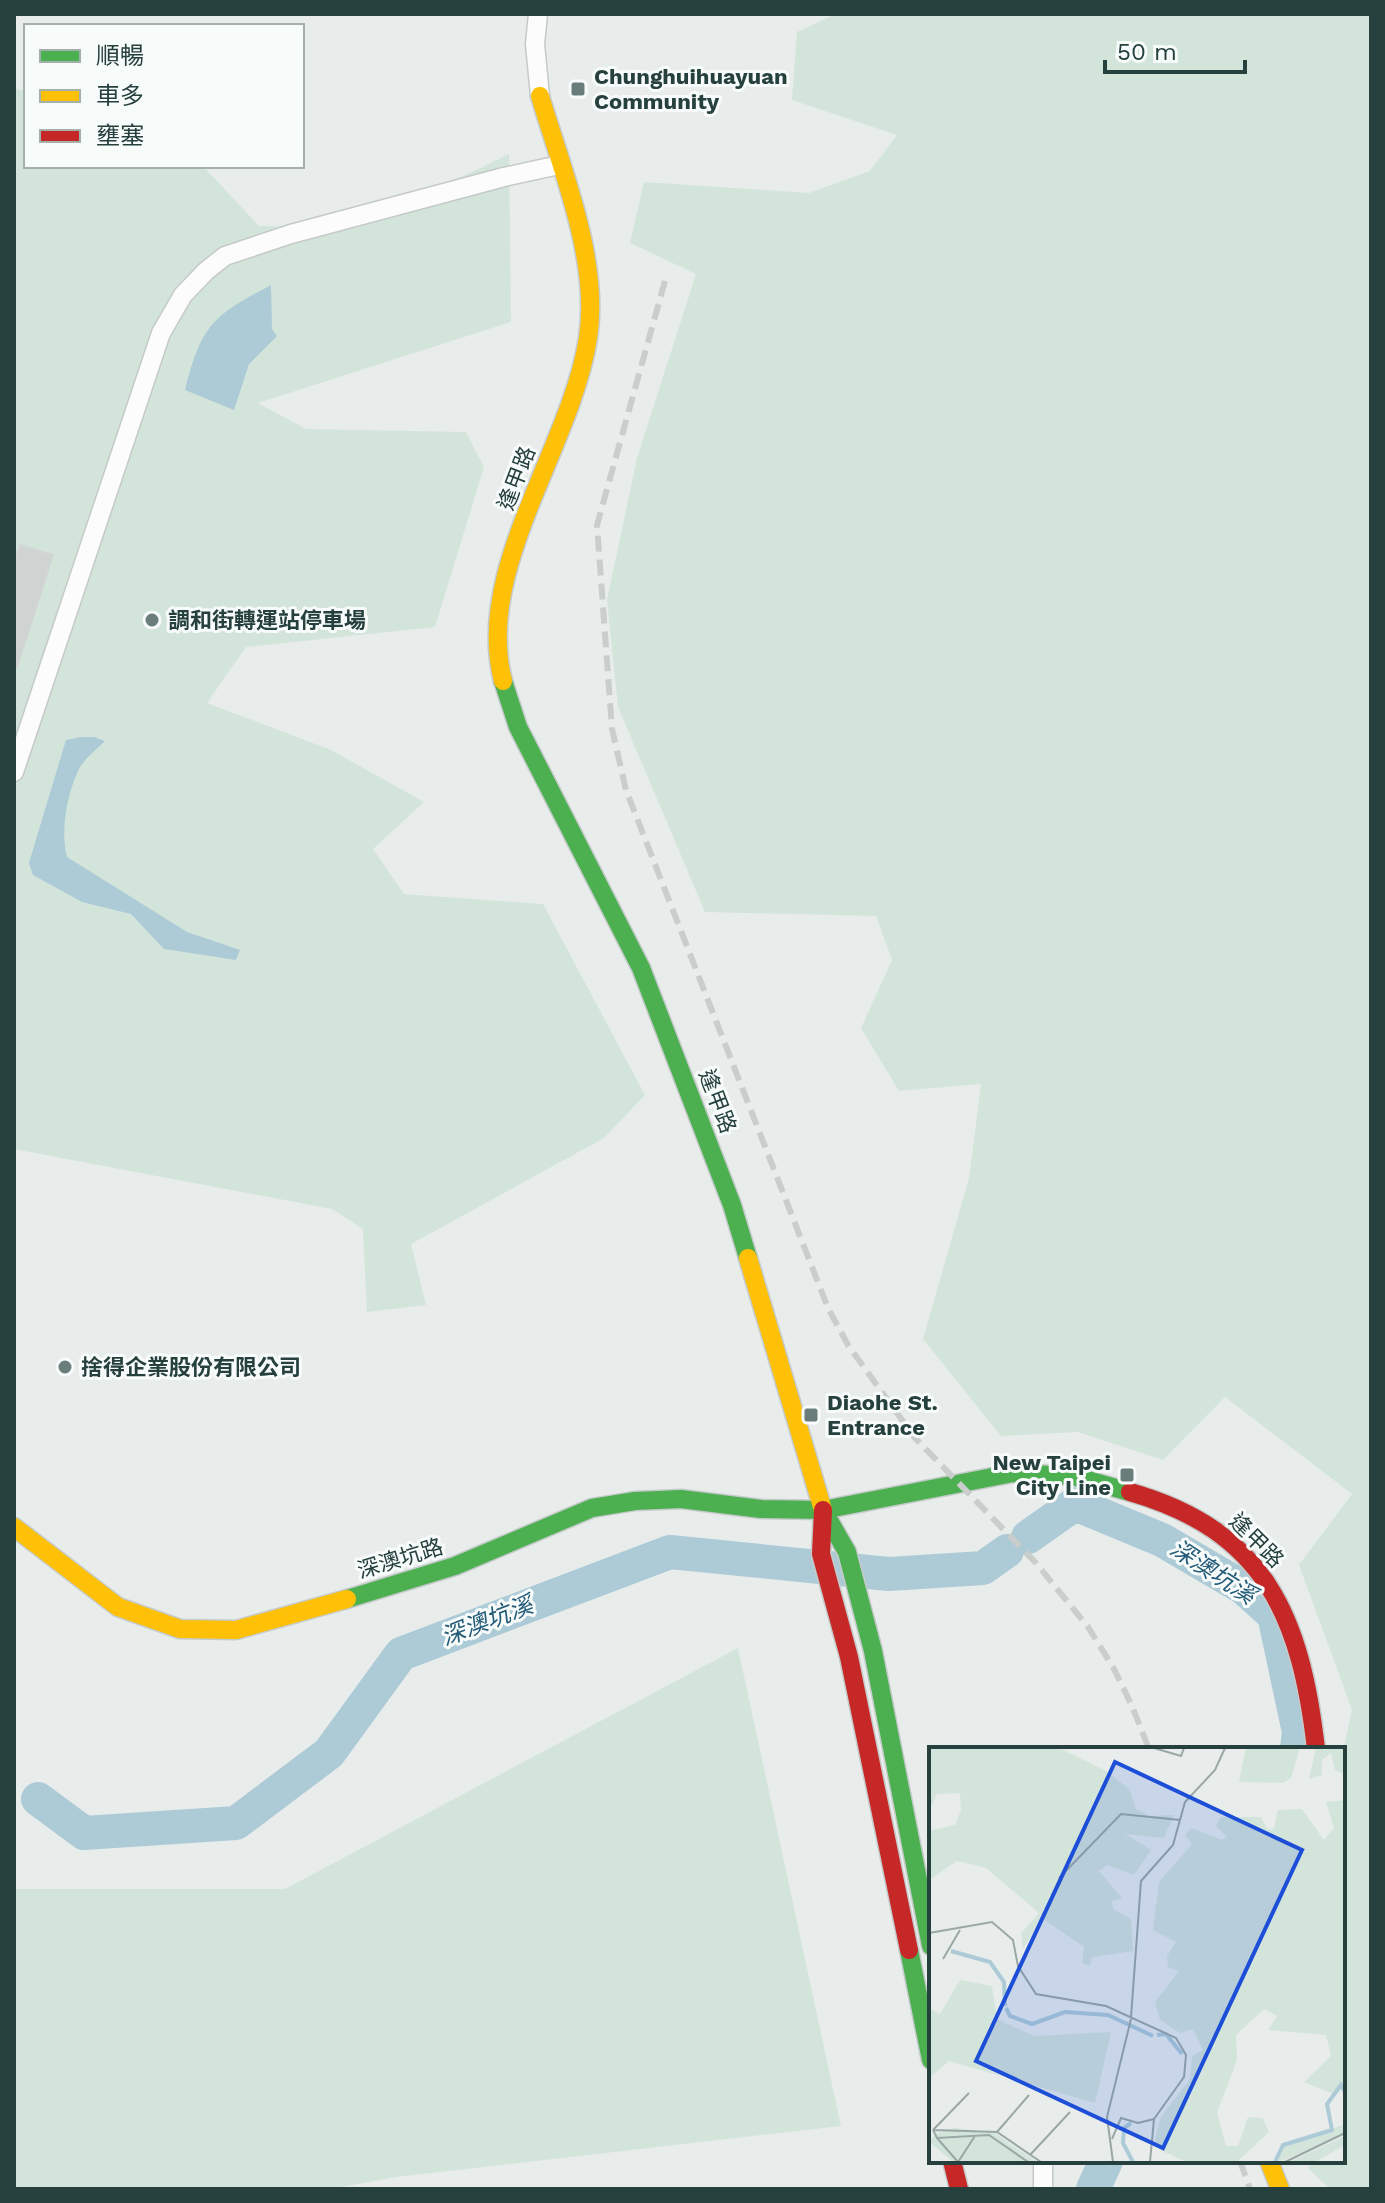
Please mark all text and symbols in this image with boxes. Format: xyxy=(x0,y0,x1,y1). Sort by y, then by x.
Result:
legend xyxy=(24,24,304,168)
scale bar xyxy=(1105,24,1245,74)
text: 50 m xyxy=(1117,38,1177,66)
text: 順暢 xyxy=(96,42,144,70)
place label: Chunghuihuayuan Community xyxy=(594,64,788,114)
marker: Chunghuihuayuan Community xyxy=(569,80,587,98)
text: 車多 xyxy=(96,82,144,110)
text: 壅塞 xyxy=(96,122,144,150)
street label: 逢甲路 xyxy=(493,443,540,513)
place label: 調和街轉運站停車場 xyxy=(168,608,366,633)
marker: 調和街轉運站停車場 xyxy=(143,611,161,629)
street label: 逢甲路 xyxy=(694,1066,741,1136)
place label: 捨得企業股份有限公司 xyxy=(81,1355,301,1380)
marker: 捨得企業股份有限公司 xyxy=(56,1358,74,1376)
place label: Diaohe St. Entrance xyxy=(827,1390,938,1440)
marker: Diaohe St. Entrance xyxy=(802,1406,820,1424)
place label: New Taipei City Line xyxy=(993,1450,1111,1500)
marker: New Taipei City Line xyxy=(1118,1466,1136,1484)
street label: 逢甲路 xyxy=(1224,1508,1289,1573)
street label: 深澳坑路 xyxy=(354,1534,446,1583)
water label: 深澳坑溪 xyxy=(1165,1534,1263,1612)
water label: 深澳坑溪 xyxy=(437,1590,540,1651)
inset map xyxy=(929,1747,1345,2163)

